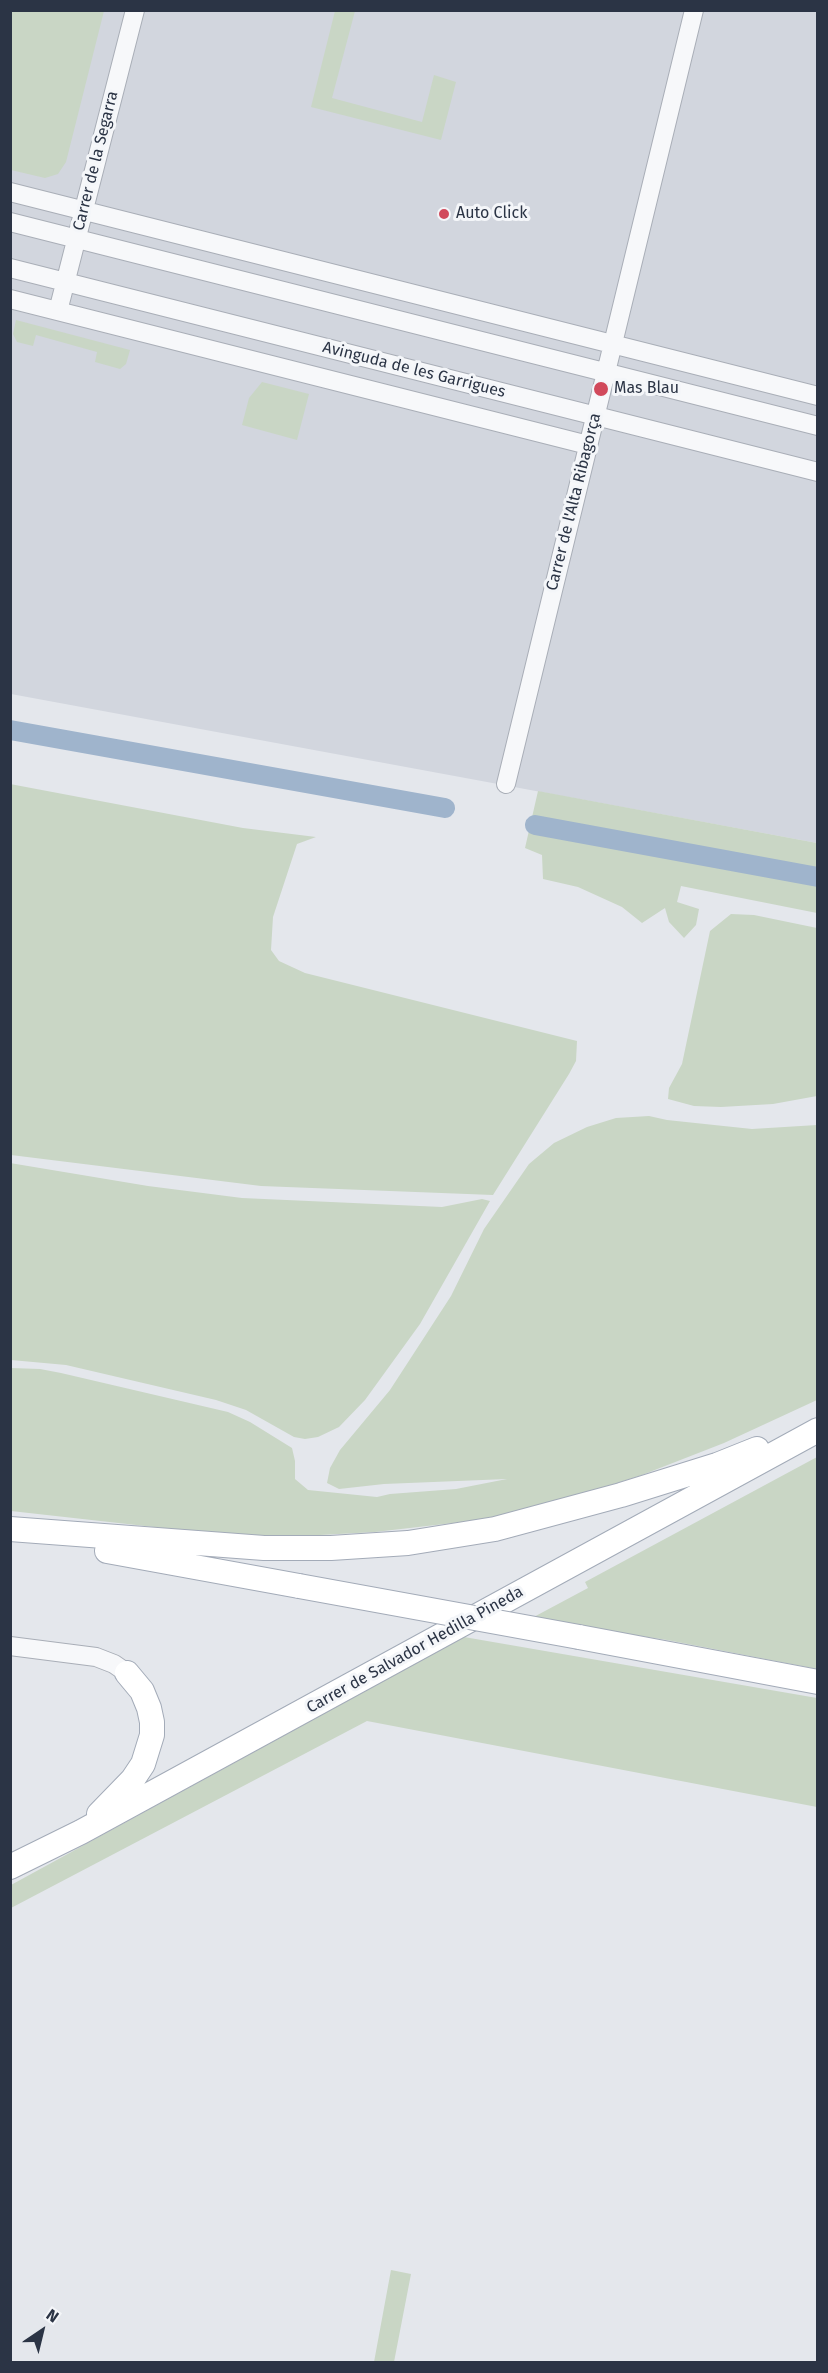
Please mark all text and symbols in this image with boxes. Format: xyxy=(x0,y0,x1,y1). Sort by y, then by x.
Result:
street label: Carrer de la Segarra xyxy=(69,89,123,233)
place label: Auto Click xyxy=(456,204,527,224)
marker: Auto Click xyxy=(437,207,451,221)
street label: Avinguda de les Garrigues xyxy=(321,338,507,402)
place label: Mas Blau xyxy=(614,379,679,399)
marker: Mas Blau xyxy=(592,380,610,398)
street label: Carrer de l'Alta Ribagorça xyxy=(543,411,605,593)
street label: Carrer de Salvador Hedilla Pineda xyxy=(303,1582,527,1718)
north arrow xyxy=(12,2301,72,2361)
text: N xyxy=(43,2305,62,2327)

